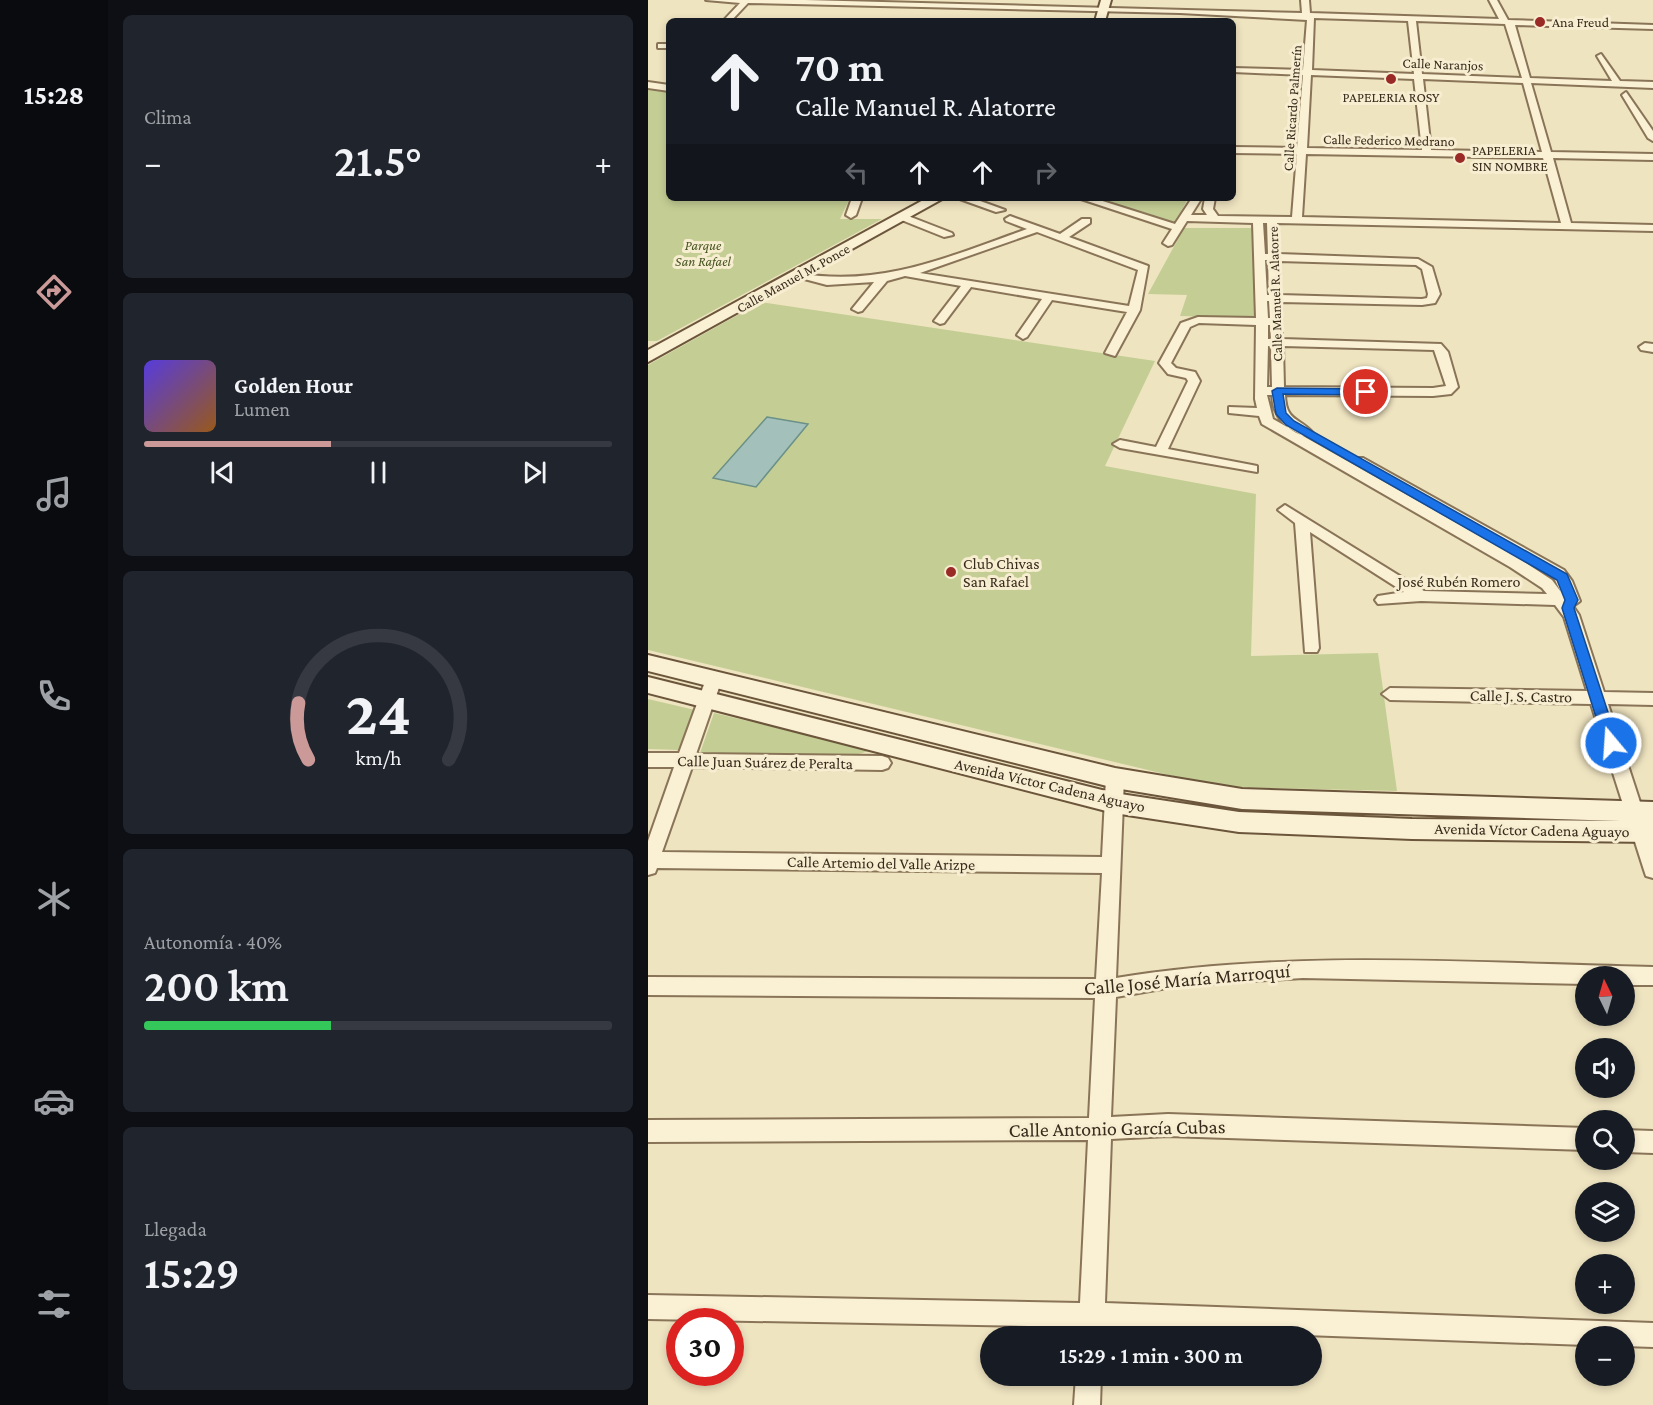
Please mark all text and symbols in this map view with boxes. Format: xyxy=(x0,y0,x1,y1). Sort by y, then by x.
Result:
place label: Ana Freud xyxy=(1552,14,1610,30)
marker: Ana Freud xyxy=(1533,15,1547,29)
icon: ahead xyxy=(696,42,774,120)
text: 70 m xyxy=(795,43,884,90)
street label: Calle Ricardo Palmerín xyxy=(1280,44,1304,172)
street label: Calle Naranjos xyxy=(1402,55,1484,74)
marker: PAPELERIA ROSY xyxy=(1384,72,1398,86)
text: 15:28 xyxy=(24,80,84,110)
place label: PAPELERIA ROSY xyxy=(1342,89,1440,105)
text: Calle Manuel R. Alatorre xyxy=(795,92,1056,122)
text: Clima xyxy=(144,106,192,128)
street label: Calle Federico Medrano xyxy=(1323,131,1455,149)
text: 21.5° xyxy=(334,136,422,186)
place label: PAPELERIA SIN NOMBRE xyxy=(1472,142,1548,174)
text: − xyxy=(144,144,161,181)
text: + xyxy=(595,144,612,181)
marker: PAPELERIA SIN NOMBRE xyxy=(1453,151,1467,165)
icon: left xyxy=(840,156,873,189)
icon: ahead xyxy=(903,156,936,189)
icon: ahead xyxy=(966,156,999,189)
icon: right xyxy=(1029,156,1062,189)
street label: Calle Manuel R. Alatorre xyxy=(1265,226,1285,362)
park label: Parque San Rafael xyxy=(675,237,731,269)
street label: Calle Manuel M. Ponce xyxy=(734,240,852,316)
icon: directions xyxy=(33,271,75,313)
pin xyxy=(1340,366,1391,417)
text: Golden Hour xyxy=(234,373,353,398)
icon: arrive xyxy=(1349,375,1382,408)
text: Lumen xyxy=(234,398,290,420)
icon: previous xyxy=(206,456,239,489)
icon: pause xyxy=(362,456,395,489)
icon: next xyxy=(518,456,551,489)
icon: music xyxy=(33,473,75,515)
place label: Club Chivas San Rafael xyxy=(963,555,1040,590)
marker: Club Chivas San Rafael xyxy=(944,565,958,579)
street label: José Rubén Romero xyxy=(1396,573,1520,591)
icon: phone xyxy=(33,675,75,717)
text: 24 xyxy=(345,678,411,747)
street label: Calle J. S. Castro xyxy=(1470,687,1572,706)
position arrow xyxy=(1579,711,1643,775)
text: km/h xyxy=(355,746,402,770)
street label: Calle Juan Suárez de Peralta xyxy=(677,752,854,773)
street label: Avenida Víctor Cadena Aguayo xyxy=(953,755,1147,816)
street label: Avenida Víctor Cadena Aguayo xyxy=(1434,820,1630,841)
street label: Calle Artemio del Valle Arizpe xyxy=(787,853,975,874)
icon: climate xyxy=(33,878,75,920)
text: Autonomía · 40% xyxy=(144,931,282,953)
street label: Calle José María Marroquí xyxy=(1083,959,1292,1000)
text: 200 km xyxy=(144,961,289,1011)
north arrow xyxy=(1575,966,1635,1026)
map controls xyxy=(1575,966,1635,1386)
button: sound xyxy=(1575,1038,1635,1098)
icon: car xyxy=(33,1080,75,1122)
button: search xyxy=(1575,1110,1635,1170)
street label: Calle Antonio García Cubas xyxy=(1008,1115,1226,1141)
button: layers xyxy=(1575,1182,1635,1242)
text: Llegada xyxy=(144,1218,207,1240)
text: 15:29 xyxy=(144,1248,240,1298)
button: + xyxy=(1575,1254,1635,1314)
icon: filters xyxy=(33,1283,75,1325)
speed limit sign: 30 xyxy=(666,1308,744,1386)
button: − xyxy=(1575,1326,1635,1386)
text: 15:29 · 1 min · 300 m xyxy=(1059,1343,1243,1368)

